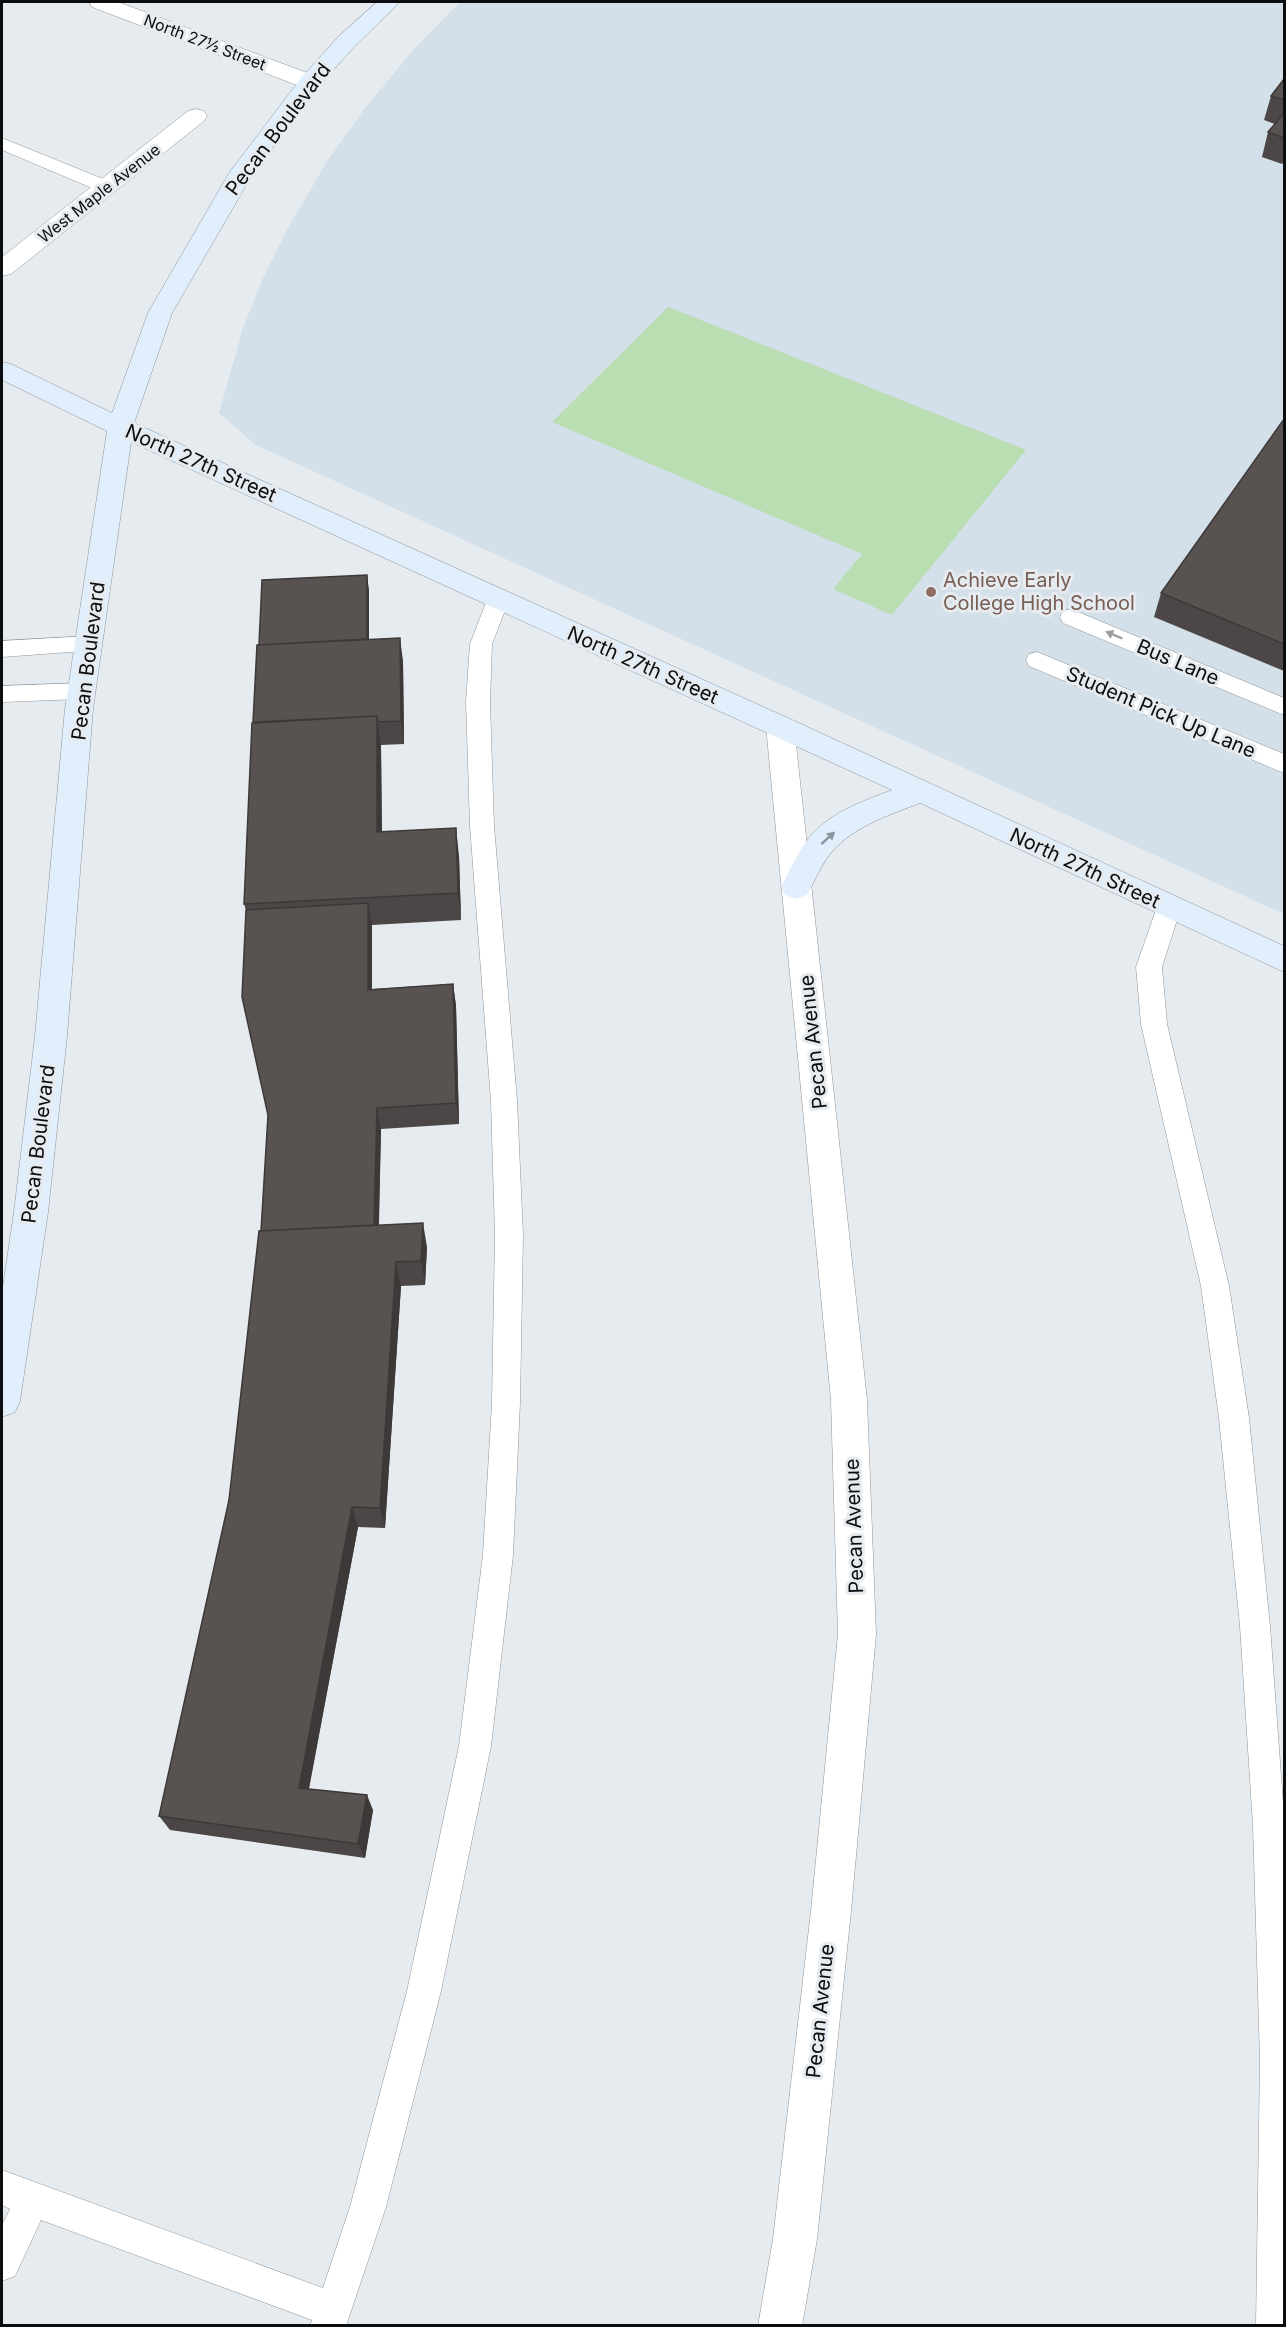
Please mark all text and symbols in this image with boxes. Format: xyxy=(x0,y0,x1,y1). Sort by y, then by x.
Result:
street label: North 27½ Street xyxy=(141,10,269,74)
street label: Pecan Boulevard xyxy=(220,58,336,200)
street label: West Maple Avenue xyxy=(34,139,164,247)
street label: North 27th Street xyxy=(122,419,281,507)
place label: Achieve Early College High School xyxy=(943,568,1135,615)
street label: Pecan Boulevard xyxy=(66,580,110,742)
marker: Achieve Early College High School xyxy=(924,585,938,599)
street label: North 27th Street xyxy=(564,621,723,709)
one-way arrow xyxy=(1105,630,1123,640)
street label: Bus Lane xyxy=(1133,634,1223,690)
street label: Student Pick Up Lane xyxy=(1063,661,1259,763)
street label: North 27th Street xyxy=(1006,823,1164,913)
one-way arrow xyxy=(821,832,835,846)
street label: Pecan Avenue xyxy=(794,974,832,1110)
street label: Pecan Boulevard xyxy=(16,1063,60,1225)
street label: Pecan Avenue xyxy=(840,1458,868,1594)
street label: Pecan Avenue xyxy=(801,1943,839,2079)

